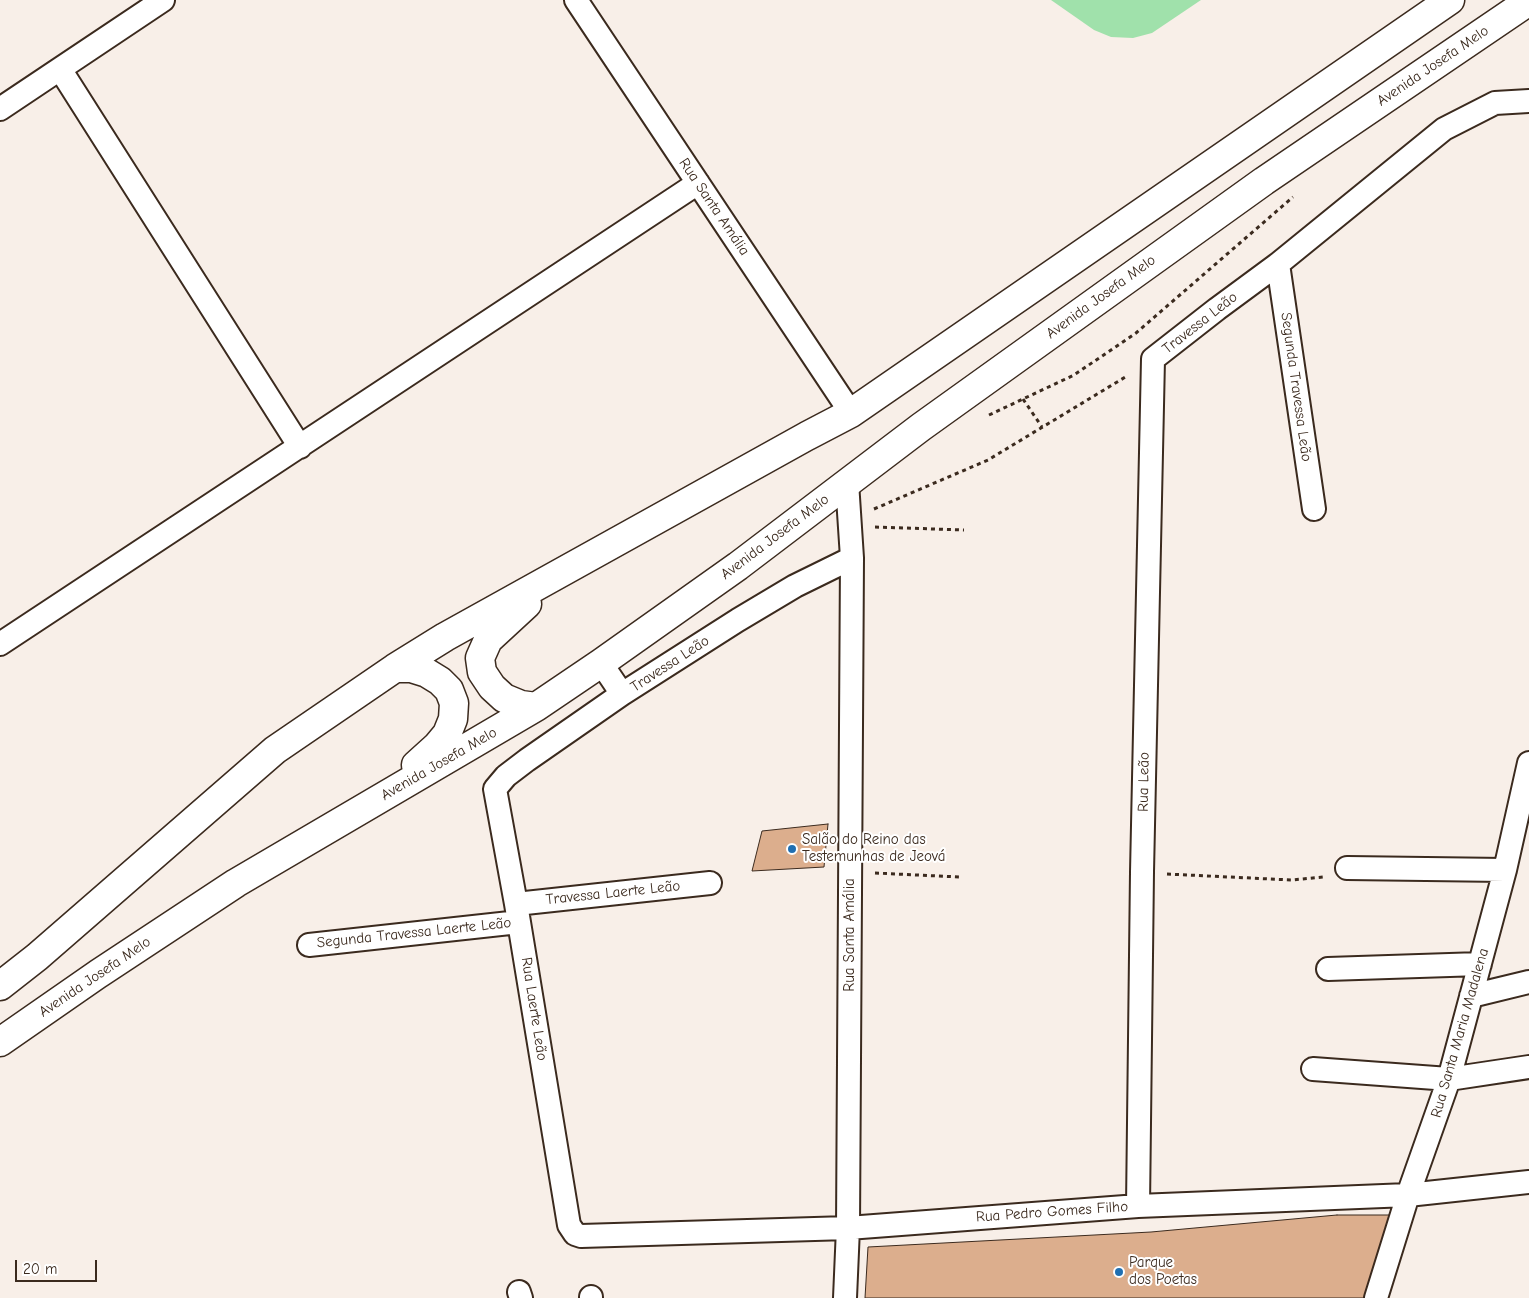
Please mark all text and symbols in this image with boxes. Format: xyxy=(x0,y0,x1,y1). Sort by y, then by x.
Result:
street label: Avenida Josefa Melo xyxy=(1374,22,1492,110)
street label: Rua Santa Amália xyxy=(675,155,753,259)
street label: Avenida Josefa Melo xyxy=(1043,251,1159,343)
street label: Travessa Leão xyxy=(1159,288,1241,358)
street label: Segunda Travessa Leão xyxy=(1277,311,1315,463)
street label: Avenida Josefa Melo xyxy=(717,490,833,584)
street label: Travessa Leão xyxy=(627,632,713,696)
street label: Avenida Josefa Melo xyxy=(378,723,500,805)
street label: Rua Leão xyxy=(1134,752,1154,812)
place label: Salão do Reino das Testemunhas de Jeová xyxy=(802,831,945,866)
marker: Salão do Reino das Testemunhas de Jeová xyxy=(786,843,798,855)
street label: Travessa Laerte Leão xyxy=(545,877,681,909)
street label: Rua Santa Amália xyxy=(841,878,859,992)
street label: Segunda Travessa Laerte Leão xyxy=(316,914,512,952)
street label: Avenida Josefa Melo xyxy=(36,933,154,1021)
street label: Rua Santa Maria Madalena xyxy=(1427,946,1493,1120)
street label: Rua Laerte Leão xyxy=(517,956,551,1062)
street label: Rua Pedro Gomes Filho xyxy=(975,1198,1129,1226)
scale bar xyxy=(18,1250,100,1282)
place label: Parque dos Poetas xyxy=(1129,1254,1197,1289)
text: 20 m xyxy=(23,1260,57,1278)
marker: Parque dos Poetas xyxy=(1113,1266,1125,1278)

